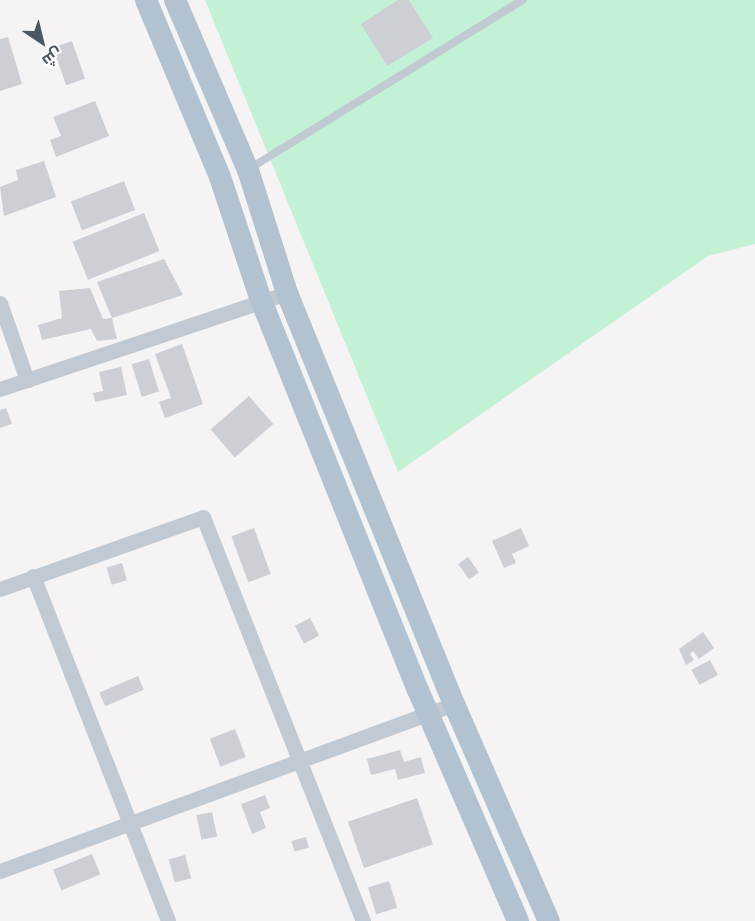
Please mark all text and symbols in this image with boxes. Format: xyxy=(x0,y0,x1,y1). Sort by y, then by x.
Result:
north arrow xyxy=(12,12,72,72)
text: ش xyxy=(39,44,66,70)

